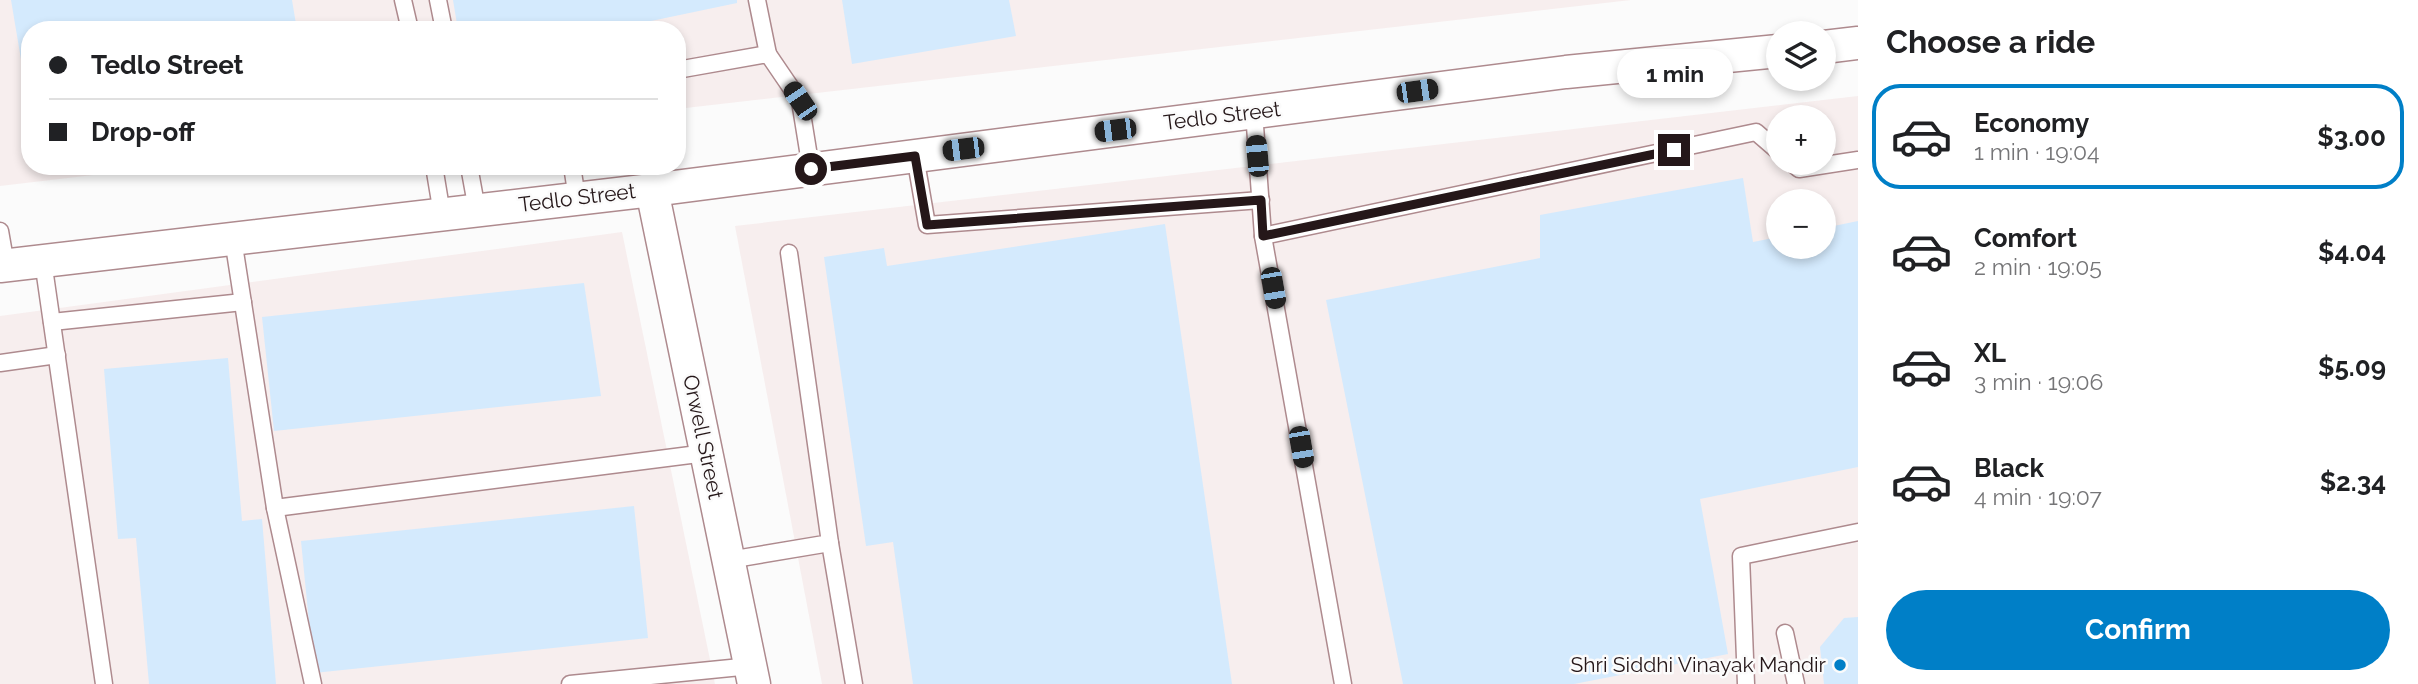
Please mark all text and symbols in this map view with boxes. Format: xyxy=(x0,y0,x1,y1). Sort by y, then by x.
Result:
map controls xyxy=(1766,21,1836,259)
button: layers xyxy=(1766,21,1836,91)
text: Choose a ride xyxy=(1886,23,2095,60)
callout: 1 min xyxy=(1616,48,1732,97)
text: Tedlo Street xyxy=(91,50,244,80)
text: 1 min xyxy=(1646,60,1704,87)
car xyxy=(780,78,821,124)
car xyxy=(1395,78,1440,104)
street label: Tedlo Street xyxy=(1162,96,1282,135)
button: + xyxy=(1766,105,1836,175)
icon: car xyxy=(1890,105,1953,168)
text: Economy xyxy=(1974,108,2089,138)
text: Drop-off xyxy=(91,117,195,147)
car xyxy=(1093,117,1138,143)
text: $3.00 xyxy=(2317,122,2386,152)
car xyxy=(1245,134,1270,178)
route end xyxy=(1658,134,1690,166)
car xyxy=(941,136,986,162)
text: 1 min · 19:04 xyxy=(1974,138,2100,165)
route start xyxy=(795,153,827,185)
street label: Tedlo Street xyxy=(517,178,637,217)
button: − xyxy=(1766,189,1836,259)
icon: car xyxy=(1890,220,1953,283)
text: Comfort xyxy=(1974,223,2077,253)
text: $4.04 xyxy=(2318,237,2386,267)
text: 2 min · 19:05 xyxy=(1974,253,2102,280)
car xyxy=(1260,265,1287,311)
icon: car xyxy=(1890,335,1953,398)
text: XL xyxy=(1974,338,2006,368)
text: $5.09 xyxy=(2318,352,2386,382)
text: 3 min · 19:06 xyxy=(1974,368,2103,395)
street label: Orwell Street xyxy=(678,372,729,501)
car xyxy=(1288,424,1315,470)
icon: car xyxy=(1890,450,1953,513)
text: Black xyxy=(1974,453,2044,483)
text: $2.34 xyxy=(2320,467,2386,497)
text: 4 min · 19:07 xyxy=(1974,483,2102,510)
button: Confirm xyxy=(1886,590,2390,670)
place label: Shri Siddhi Vinayak Mandir xyxy=(1571,652,1827,677)
marker: Shri Siddhi Vinayak Mandir xyxy=(1832,657,1848,673)

